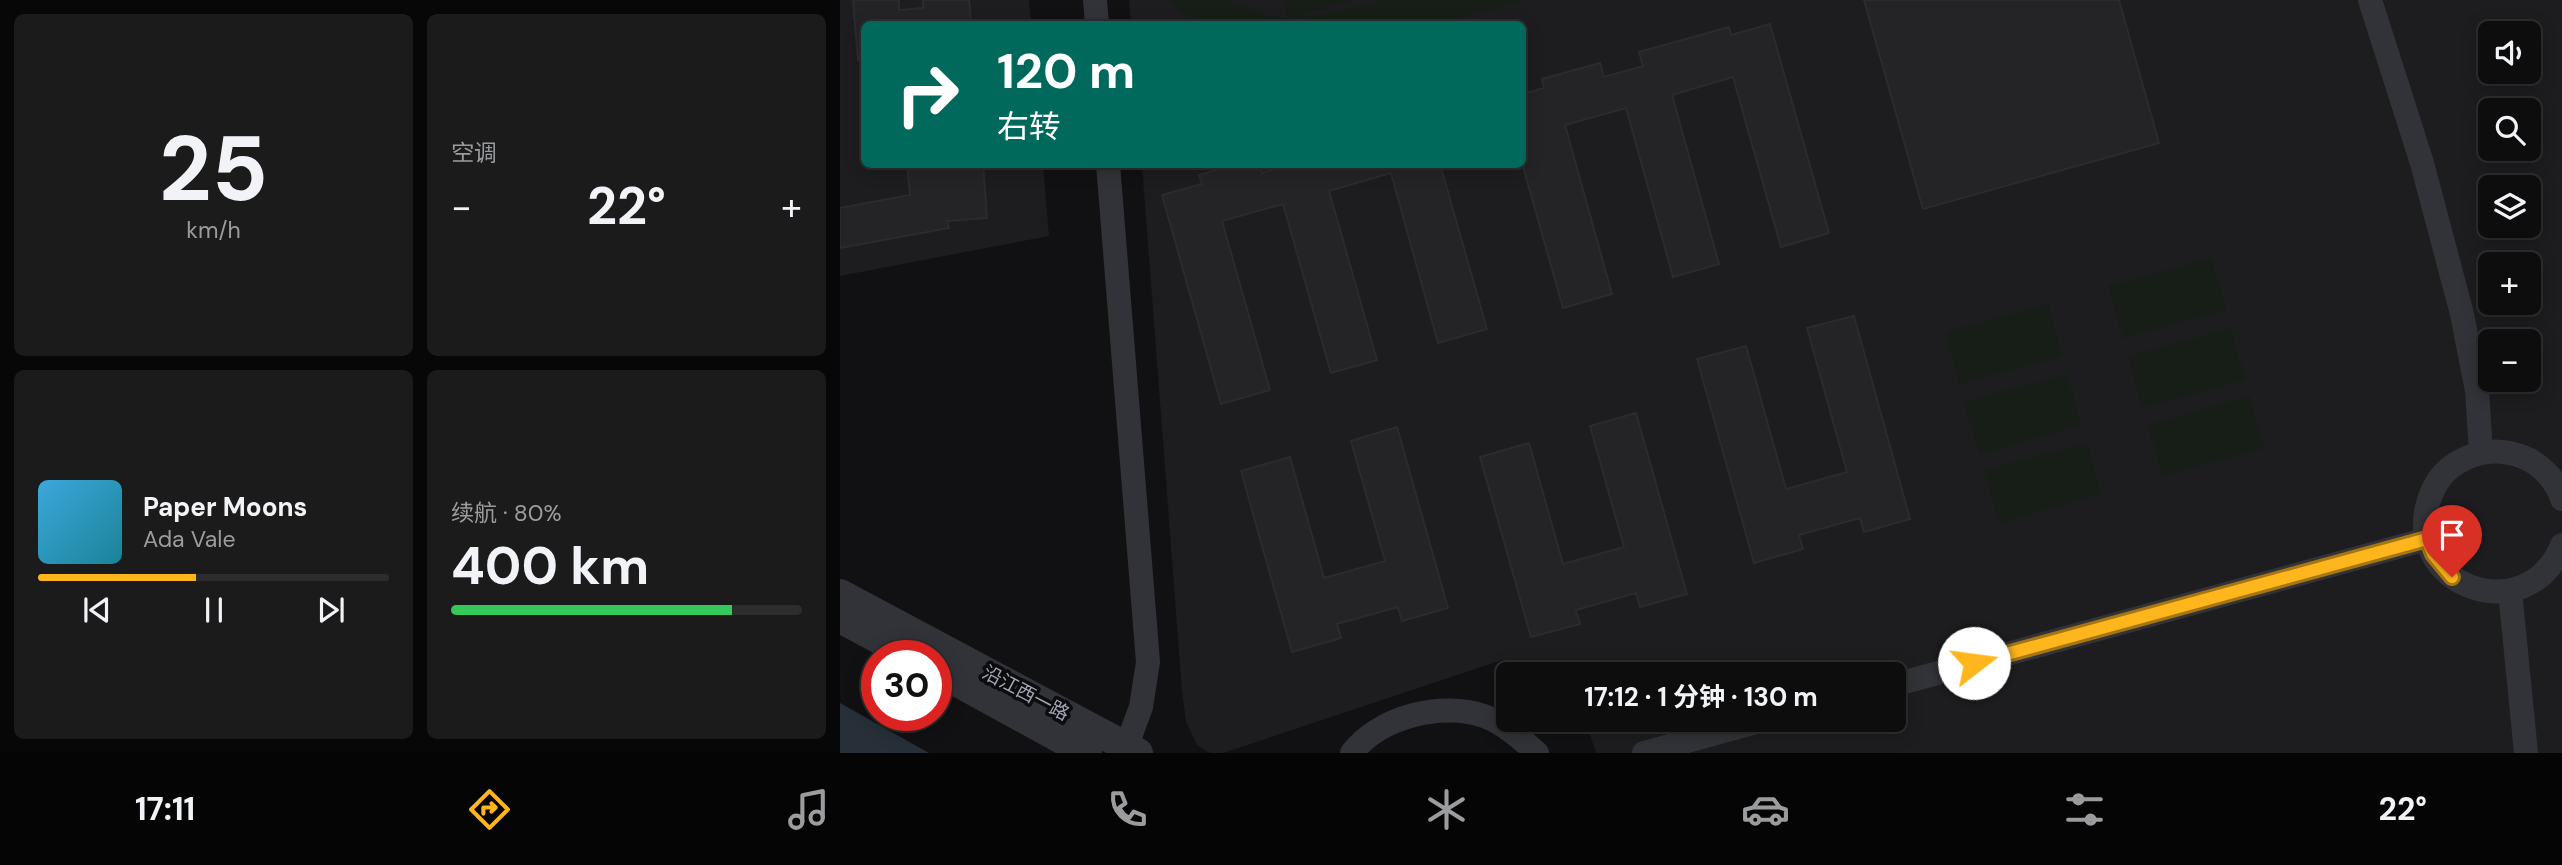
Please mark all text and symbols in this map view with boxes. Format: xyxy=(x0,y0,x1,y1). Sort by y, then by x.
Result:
map controls xyxy=(2478,21,2541,392)
button: sound xyxy=(2478,21,2541,84)
text: 120 m xyxy=(997,39,1135,103)
icon: right xyxy=(882,49,973,140)
button: search xyxy=(2478,98,2541,161)
text: 右转 xyxy=(997,106,1061,148)
text: 25 xyxy=(159,110,268,228)
text: 空调 xyxy=(451,138,497,168)
text: 22° xyxy=(587,172,666,240)
button: layers xyxy=(2478,175,2541,238)
text: − xyxy=(451,182,472,232)
text: + xyxy=(781,182,802,232)
text: km/h xyxy=(186,215,241,245)
button: + xyxy=(2478,252,2541,315)
button: − xyxy=(2478,329,2541,392)
text: Paper Moons xyxy=(143,490,307,524)
text: 续航 · 80% xyxy=(451,498,562,528)
pin xyxy=(2422,505,2482,577)
icon: arrive xyxy=(2433,516,2471,554)
text: Ada Vale xyxy=(143,524,236,554)
text: 400 km xyxy=(451,532,649,600)
icon: previous xyxy=(78,591,116,629)
icon: pause xyxy=(195,591,233,629)
icon: next xyxy=(312,591,350,629)
position arrow xyxy=(1937,626,2011,700)
speed limit sign: 30 xyxy=(861,640,952,731)
street label: 沿江西一路 xyxy=(978,660,1074,726)
text: 17:12 · 1 分钟 · 130 m xyxy=(1584,680,1818,714)
icon: directions xyxy=(465,785,514,834)
icon: music xyxy=(784,785,833,834)
icon: phone xyxy=(1103,785,1152,834)
icon: climate xyxy=(1422,785,1471,834)
icon: car xyxy=(1741,785,1790,834)
icon: filters xyxy=(2060,785,2109,834)
text: 17:11 xyxy=(135,788,195,830)
text: 22° xyxy=(2378,788,2427,830)

